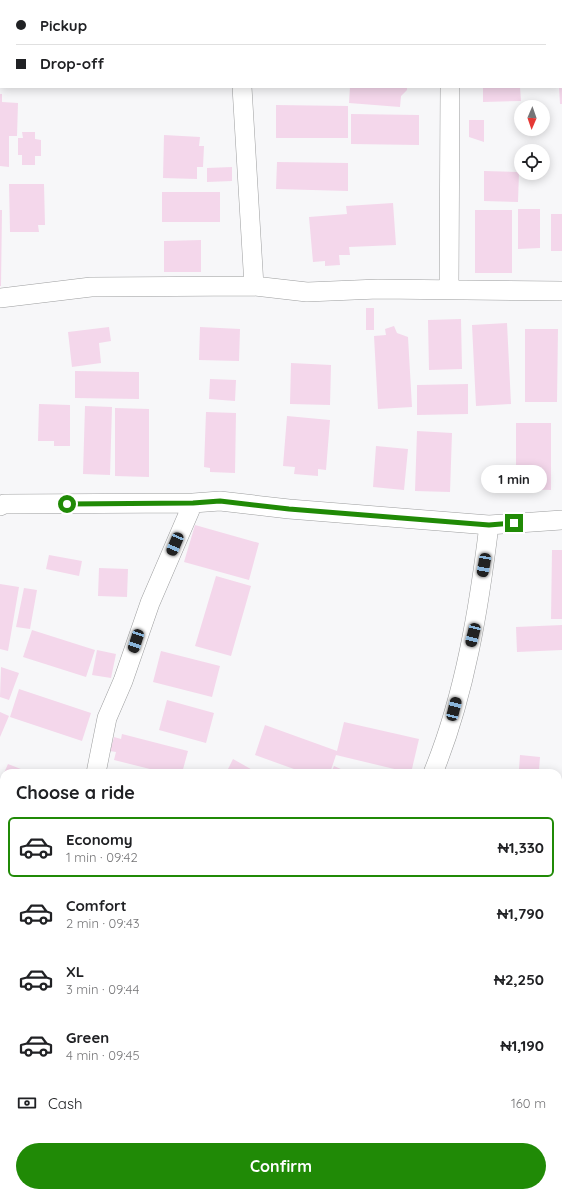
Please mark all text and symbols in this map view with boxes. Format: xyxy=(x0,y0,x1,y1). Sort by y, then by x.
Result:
text: Pickup xyxy=(40,16,87,35)
text: Drop-off xyxy=(40,54,104,73)
north arrow xyxy=(514,100,550,136)
map controls xyxy=(514,100,550,180)
button: locate xyxy=(514,144,550,180)
callout: 1 min xyxy=(481,465,547,493)
text: 1 min xyxy=(498,471,530,487)
route start xyxy=(58,495,76,513)
route end xyxy=(505,514,523,532)
car xyxy=(165,531,185,557)
car xyxy=(476,552,492,578)
car xyxy=(464,622,482,648)
car xyxy=(127,628,145,654)
car xyxy=(445,696,463,722)
text: Choose a ride xyxy=(16,781,135,804)
icon: car xyxy=(18,829,54,865)
text: Economy xyxy=(66,830,133,849)
text: ₦1,330 xyxy=(498,838,544,857)
text: 1 min · 09:42 xyxy=(66,849,138,865)
icon: car xyxy=(18,895,54,931)
text: Comfort xyxy=(66,896,127,915)
text: ₦1,790 xyxy=(497,904,544,923)
text: 2 min · 09:43 xyxy=(66,915,140,931)
icon: car xyxy=(18,961,54,997)
text: XL xyxy=(66,962,84,981)
text: ₦2,250 xyxy=(494,970,544,989)
text: 3 min · 09:44 xyxy=(66,981,139,997)
icon: car xyxy=(18,1027,54,1063)
text: Green xyxy=(66,1028,109,1047)
text: ₦1,190 xyxy=(500,1036,544,1055)
text: 4 min · 09:45 xyxy=(66,1047,140,1063)
icon: cash xyxy=(16,1092,38,1114)
text: Cash xyxy=(48,1094,82,1113)
text: 160 m xyxy=(511,1095,546,1111)
button: Confirm xyxy=(16,1143,546,1189)

